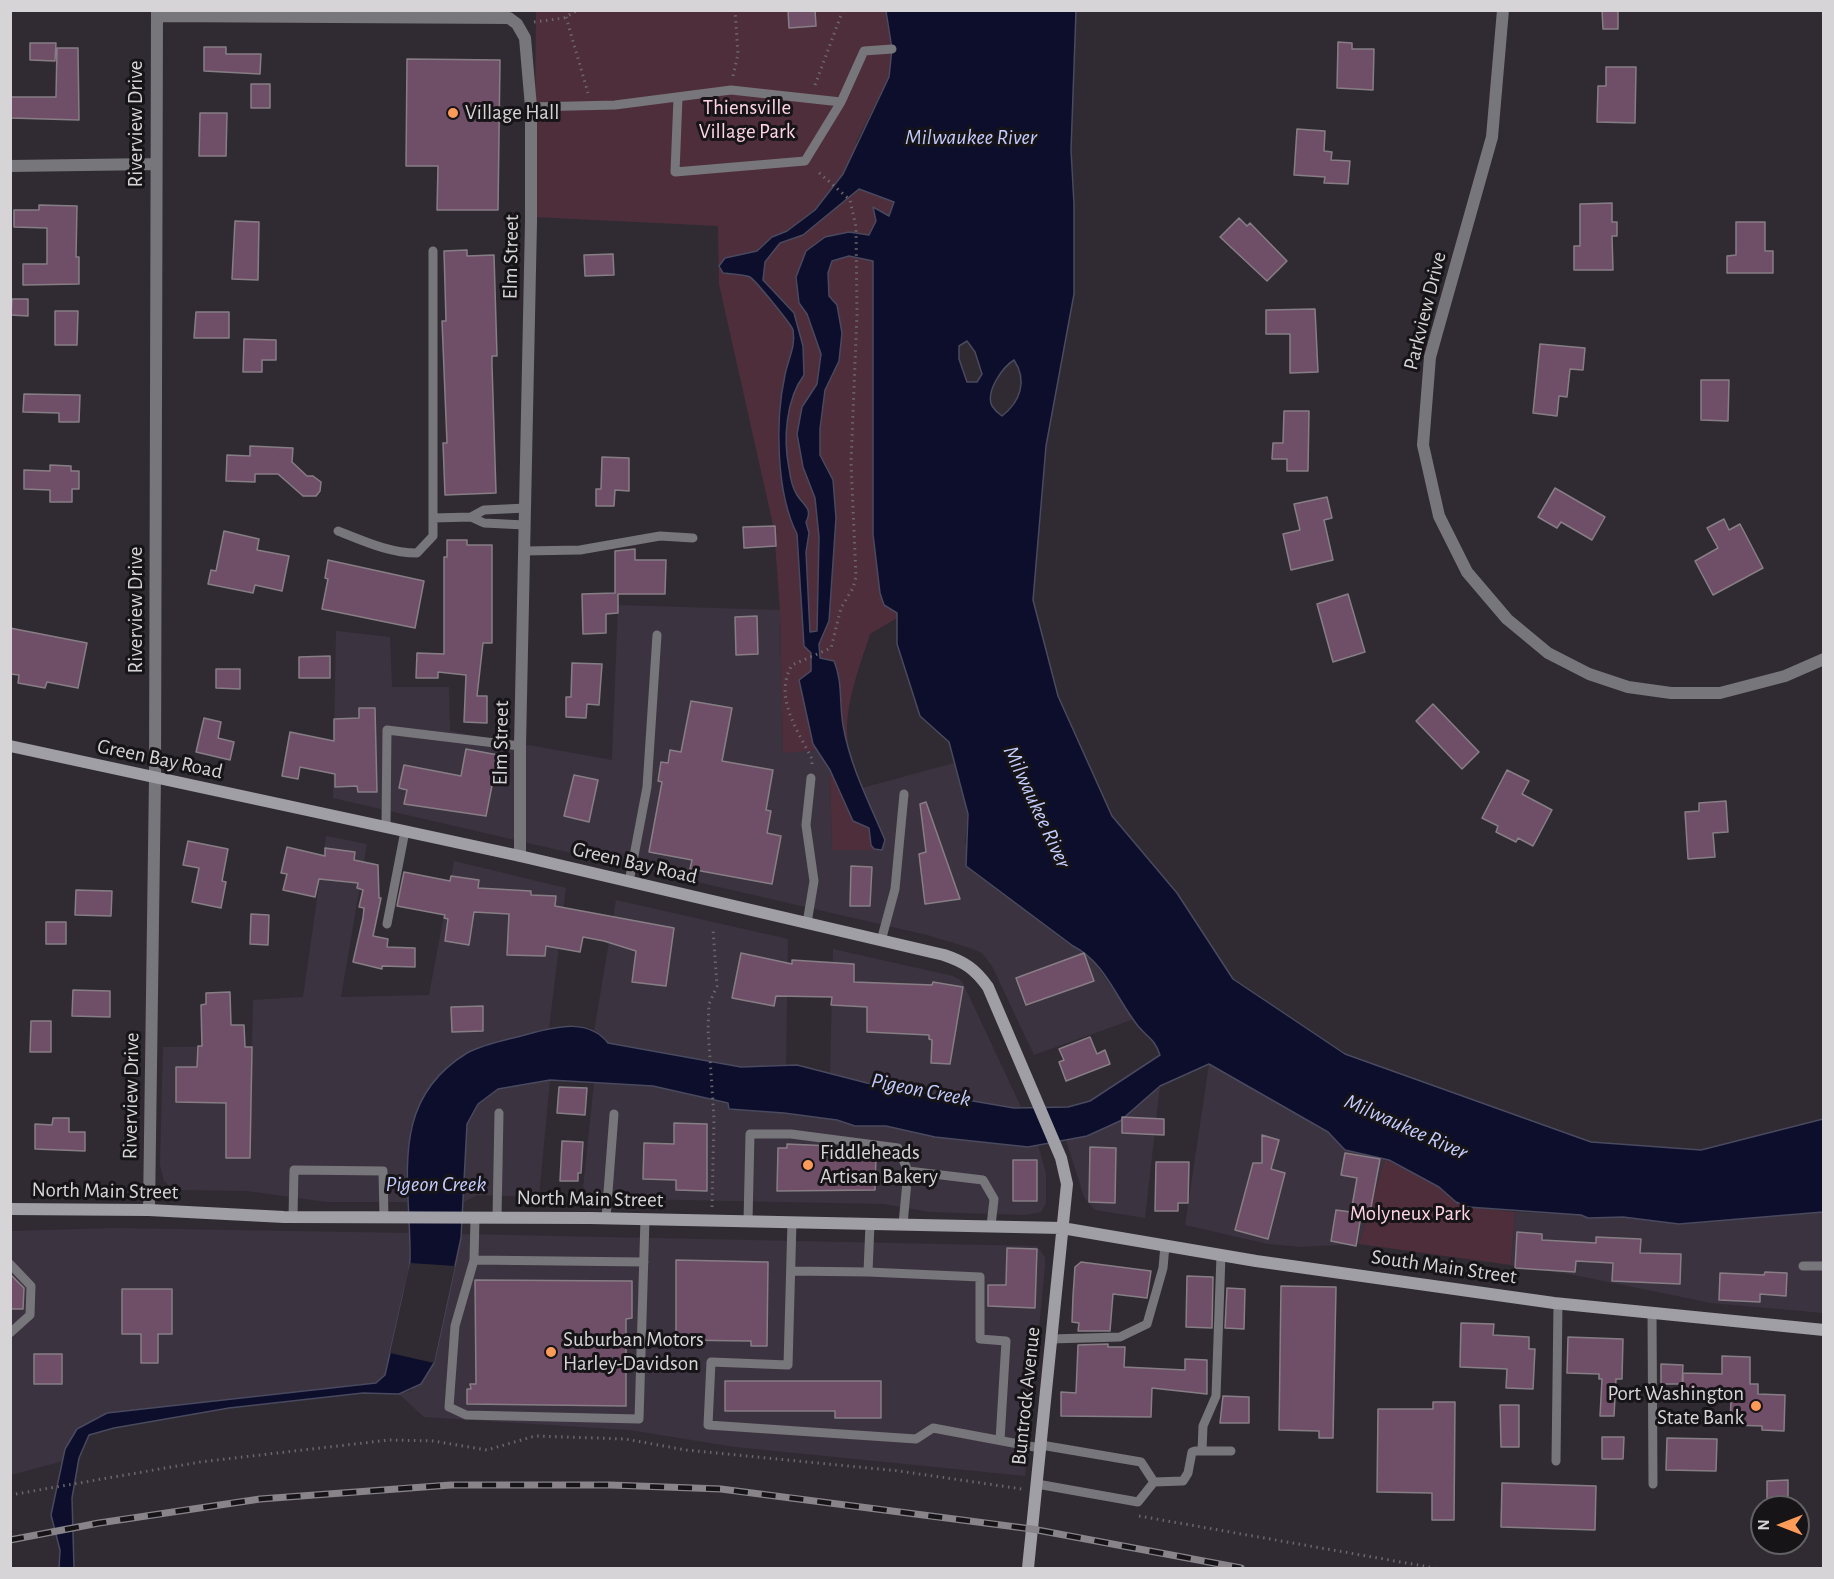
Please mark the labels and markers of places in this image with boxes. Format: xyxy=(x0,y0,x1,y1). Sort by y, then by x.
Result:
place label: Village Hall xyxy=(465,100,559,126)
marker: Village Hall xyxy=(446,106,460,120)
place label: Fiddleheads Artisan Bakery xyxy=(820,1140,938,1190)
marker: Fiddleheads Artisan Bakery xyxy=(801,1158,815,1172)
place label: Suburban Motors Harley-Davidson xyxy=(563,1327,704,1377)
marker: Suburban Motors Harley-Davidson xyxy=(544,1345,558,1359)
place label: Port Washington State Bank xyxy=(1607,1381,1744,1431)
marker: Port Washington State Bank xyxy=(1749,1399,1763,1413)

